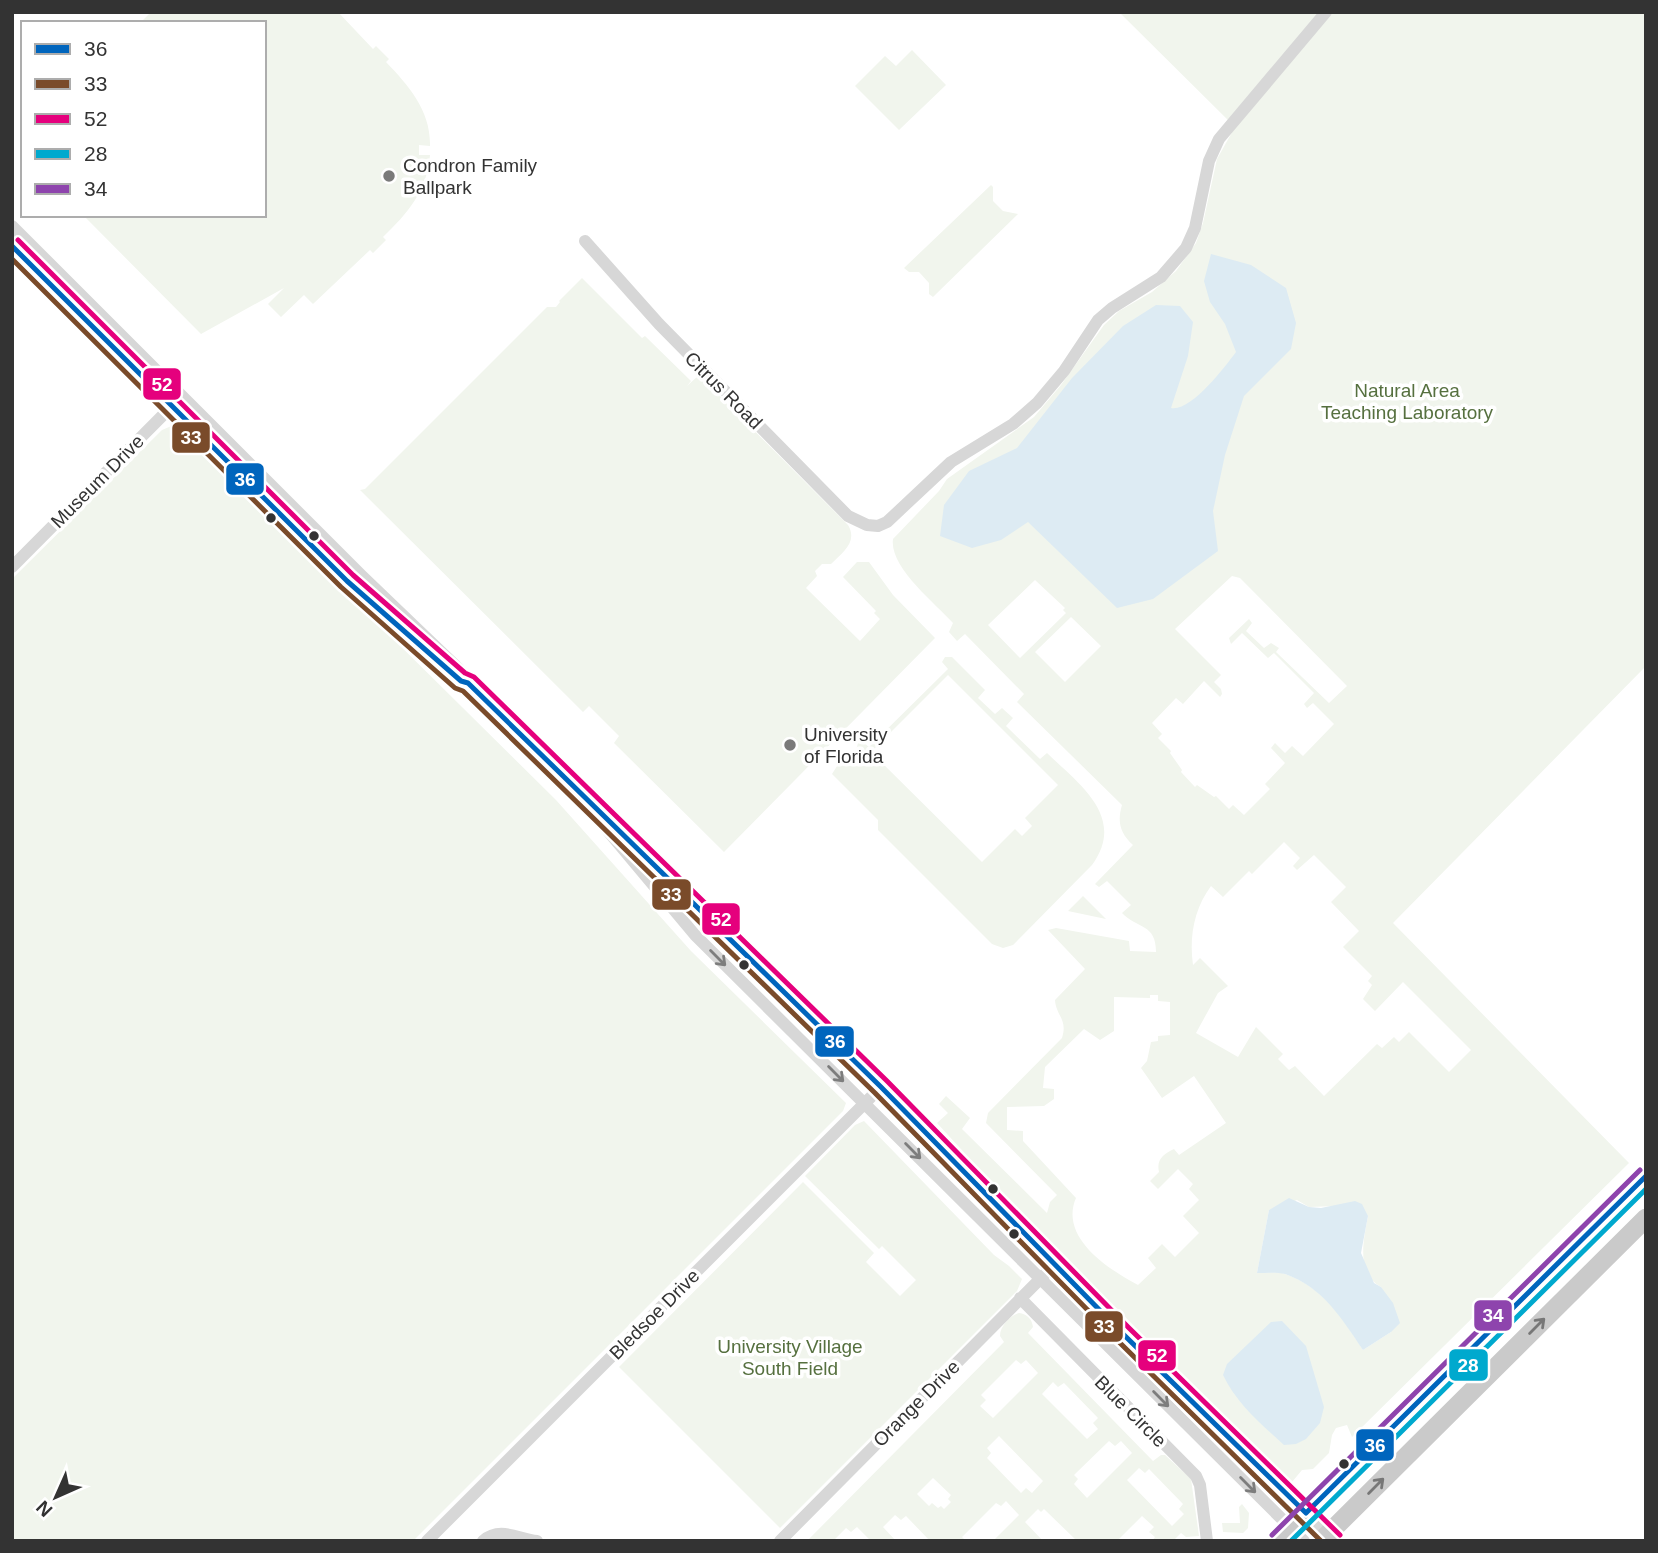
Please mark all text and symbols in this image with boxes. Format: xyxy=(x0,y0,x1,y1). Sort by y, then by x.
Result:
legend xyxy=(21,21,266,217)
text: 36 xyxy=(84,37,107,60)
text: 33 xyxy=(84,72,107,95)
text: 52 xyxy=(84,107,107,130)
text: 28 xyxy=(84,142,107,165)
place label: Condron Family Ballpark xyxy=(403,155,538,198)
marker: Condron Family Ballpark xyxy=(381,168,397,184)
text: 34 xyxy=(84,177,108,200)
street label: Citrus Road xyxy=(681,347,767,433)
line badge: 52 xyxy=(142,367,182,401)
text: 52 xyxy=(151,374,173,395)
park label: Natural Area Teaching Laboratory xyxy=(1321,380,1494,423)
line badge: 33 xyxy=(171,421,211,454)
text: 33 xyxy=(180,427,202,448)
street label: Museum Drive xyxy=(47,431,148,532)
line badge: 36 xyxy=(225,462,265,496)
text: 36 xyxy=(234,469,256,490)
unlabelled marker xyxy=(264,511,278,525)
unlabelled marker xyxy=(307,529,321,543)
place label: University of Florida xyxy=(804,724,888,767)
marker: University of Florida xyxy=(782,737,798,753)
line badge: 33 xyxy=(651,878,692,911)
text: 33 xyxy=(660,884,682,905)
line badge: 52 xyxy=(701,902,741,936)
text: 52 xyxy=(710,909,732,930)
one-way arrow xyxy=(710,950,727,967)
unlabelled marker xyxy=(737,958,751,972)
line badge: 36 xyxy=(814,1025,855,1058)
text: 36 xyxy=(824,1031,846,1052)
one-way arrow xyxy=(827,1065,844,1082)
one-way arrow xyxy=(904,1142,921,1159)
unlabelled marker xyxy=(986,1182,1000,1196)
unlabelled marker xyxy=(1007,1227,1021,1241)
street label: Bledsoe Drive xyxy=(605,1265,704,1364)
line badge: 34 xyxy=(1473,1299,1513,1332)
text: 34 xyxy=(1482,1305,1504,1326)
line badge: 33 xyxy=(1084,1310,1124,1343)
text: 33 xyxy=(1093,1316,1115,1337)
one-way arrow xyxy=(1529,1318,1546,1335)
park label: University Village South Field xyxy=(717,1336,863,1379)
line badge: 52 xyxy=(1137,1339,1177,1372)
text: 52 xyxy=(1146,1345,1168,1366)
line badge: 28 xyxy=(1448,1348,1489,1382)
text: 28 xyxy=(1457,1355,1479,1376)
street label: Orange Drive xyxy=(869,1356,964,1451)
street label: Blue Circle xyxy=(1091,1371,1171,1451)
one-way arrow xyxy=(1153,1390,1170,1407)
line badge: 36 xyxy=(1355,1428,1395,1462)
text: 36 xyxy=(1364,1435,1386,1456)
unlabelled marker xyxy=(1337,1457,1351,1471)
north arrow xyxy=(21,1462,91,1532)
one-way arrow xyxy=(1239,1476,1256,1493)
one-way arrow xyxy=(1367,1478,1384,1495)
text: N xyxy=(32,1496,57,1521)

